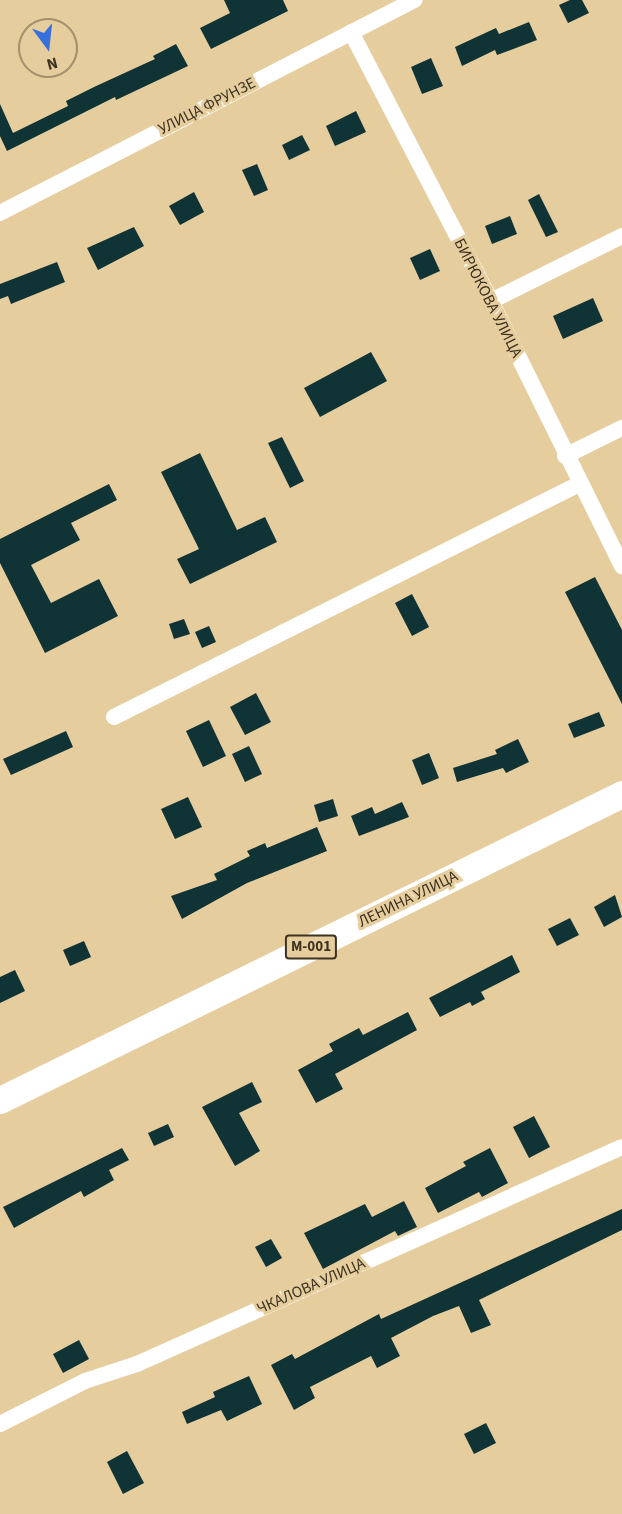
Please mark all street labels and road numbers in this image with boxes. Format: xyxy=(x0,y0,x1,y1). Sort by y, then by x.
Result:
street label: УЛИЦА ФРУНЗЕ xyxy=(155,73,259,139)
street label: БИРЮКОВА УЛИЦА xyxy=(450,235,526,361)
street label: ЛЕНИНА УЛИЦА xyxy=(355,867,461,931)
road number: М-001 xyxy=(284,935,338,959)
street label: ЧКАЛОВА УЛИЦА xyxy=(254,1254,368,1318)

